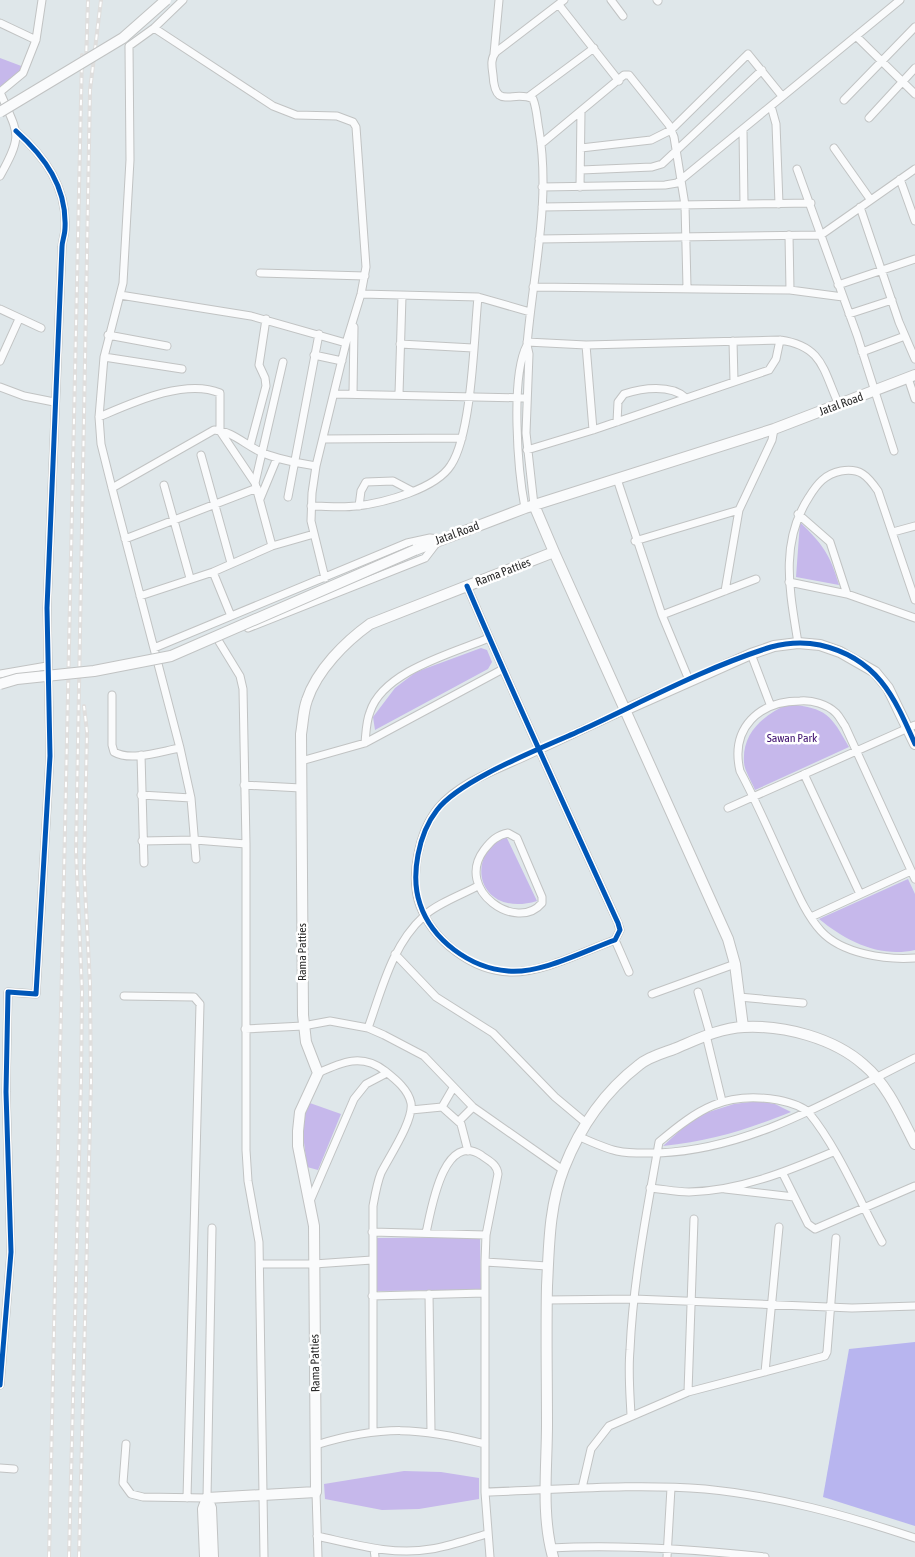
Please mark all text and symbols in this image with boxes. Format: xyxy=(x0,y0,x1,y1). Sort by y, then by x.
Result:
street label: Jatal Road xyxy=(817,390,865,418)
street label: Jatal Road xyxy=(433,519,481,547)
street label: Rama Patties xyxy=(473,555,533,589)
park label: Sawan Park xyxy=(767,731,818,745)
street label: Rama Patties xyxy=(295,923,309,981)
street label: Rama Patties xyxy=(307,1334,323,1392)

